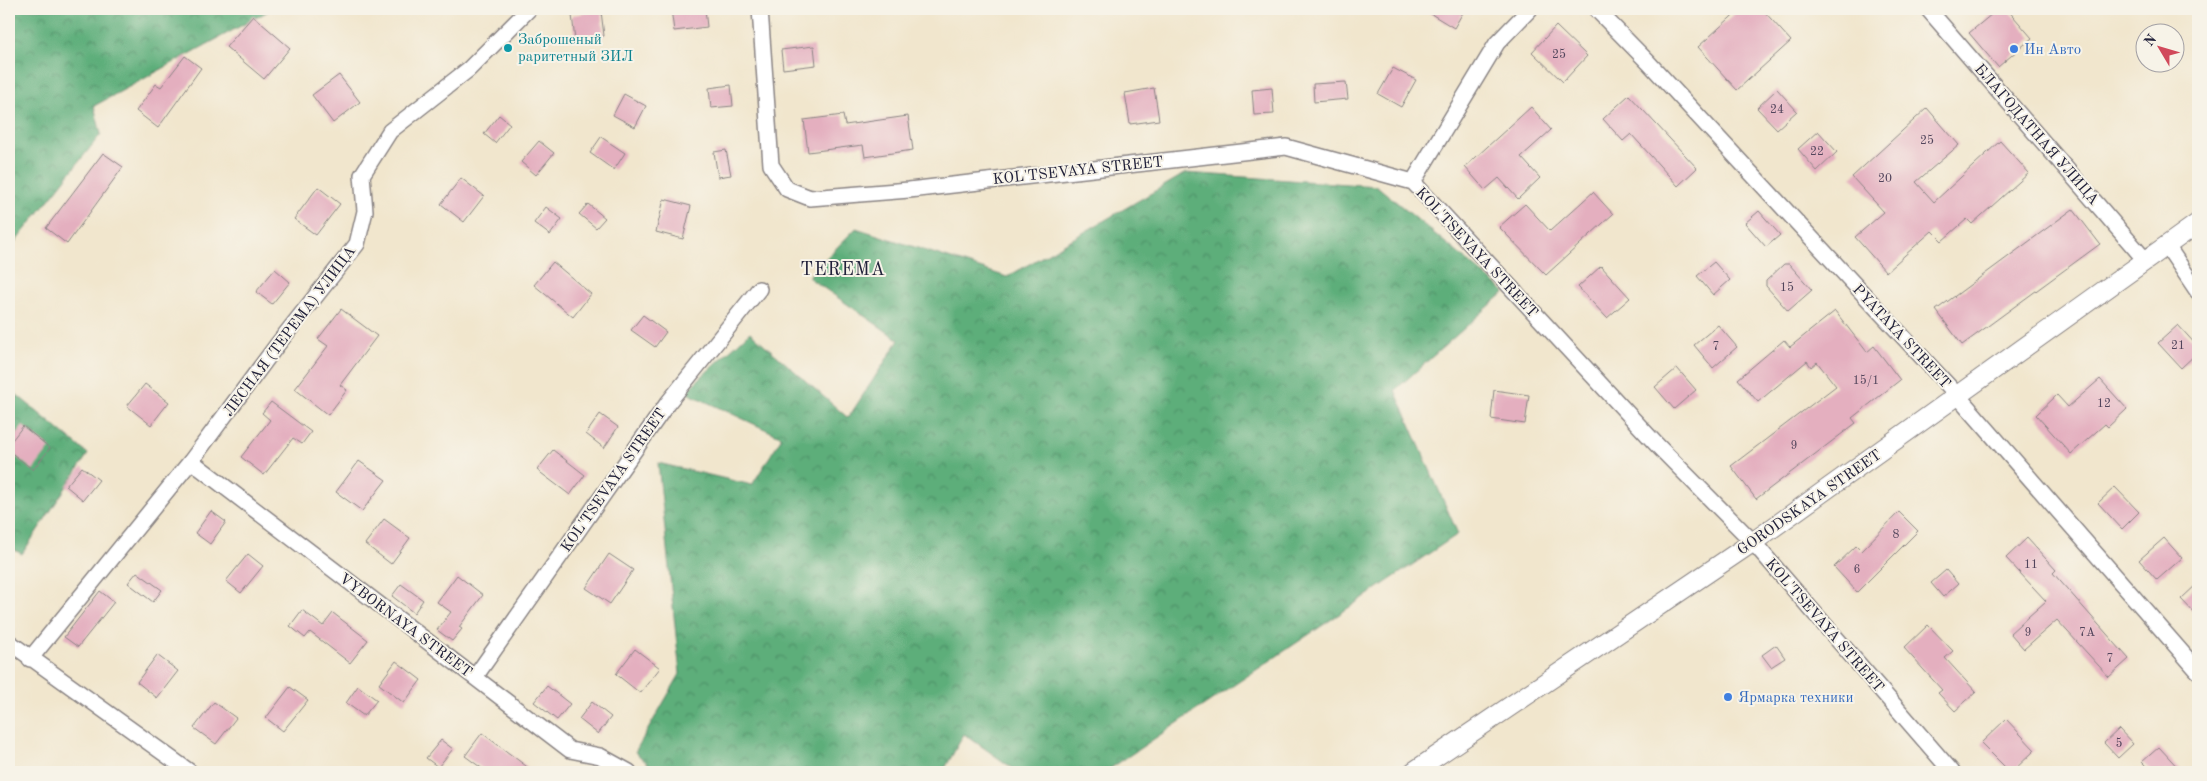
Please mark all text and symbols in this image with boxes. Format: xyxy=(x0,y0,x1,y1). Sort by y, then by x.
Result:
north arrow xyxy=(2134,22,2184,72)
text: N xyxy=(2142,32,2160,49)
place label: Заброшеный раритетный ЗИЛ xyxy=(518,33,633,65)
marker: Заброшеный раритетный ЗИЛ xyxy=(502,42,514,54)
marker: Ин Авто xyxy=(2008,43,2020,55)
place label: Ин Авто xyxy=(2024,43,2081,58)
house number: 25 xyxy=(1552,48,1566,61)
street label: БЛАГОДАТНАЯ УЛИЦА xyxy=(1971,62,2101,209)
house number: 24 xyxy=(1770,104,1784,116)
house number: 25 xyxy=(1920,134,1934,147)
house number: 22 xyxy=(1810,146,1824,158)
street label: KOL'TSEVAYA STREET xyxy=(992,155,1164,188)
house number: 20 xyxy=(1878,173,1892,185)
street label: KOL'TSEVAYA STREET xyxy=(1412,185,1540,321)
street label: ЛЕСНАЯ (ТЕРЕМА) УЛИЦА xyxy=(221,244,359,420)
district label: TEREMA xyxy=(800,261,886,279)
house number: 15 xyxy=(1780,281,1794,294)
street label: PYATAYA STREET xyxy=(1849,282,1953,392)
house number: 21 xyxy=(2171,340,2185,352)
house number: 7 xyxy=(1713,341,1719,353)
house number: 15/1 xyxy=(1853,374,1879,387)
house number: 12 xyxy=(2097,398,2111,410)
street label: KOL'TSEVAYA STREET xyxy=(559,406,670,555)
house number: 9 xyxy=(1791,440,1797,452)
street label: GORODSKAYA STREET xyxy=(1735,448,1884,559)
house number: 8 xyxy=(1893,529,1900,541)
street label: KOL'TSEVAYA STREET xyxy=(1762,556,1886,696)
house number: 11 xyxy=(2024,559,2038,571)
house number: 6 xyxy=(1854,564,1861,576)
street label: VYBORNAYA STREET xyxy=(336,571,474,681)
house number: 9 xyxy=(2025,627,2031,639)
house number: 7А xyxy=(2079,627,2095,639)
house number: 7 xyxy=(2107,653,2113,665)
marker: Ярмарка техники xyxy=(1722,691,1734,703)
place label: Ярмарка техники xyxy=(1738,691,1854,706)
house number: 5 xyxy=(2116,737,2123,750)

